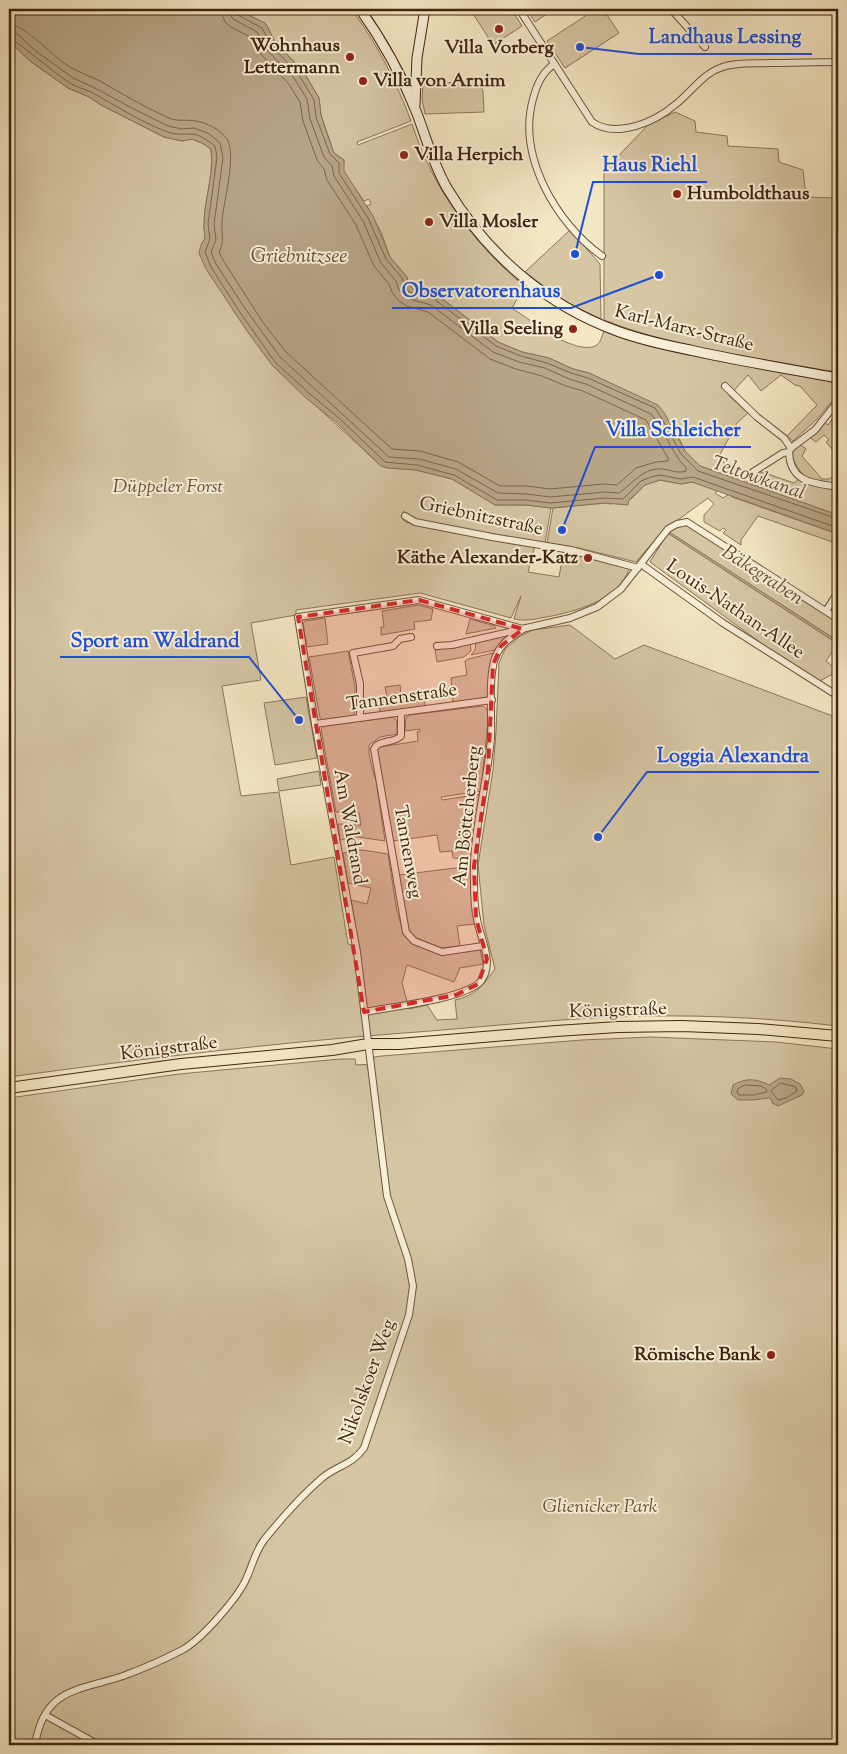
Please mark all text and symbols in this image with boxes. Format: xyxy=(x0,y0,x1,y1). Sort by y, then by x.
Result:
callout: Landhaus Lessing xyxy=(639,19,812,54)
marker: Villa Vorberg xyxy=(493,23,505,35)
text: Landhaus Lessing xyxy=(649,24,802,53)
place label: Wohnhaus Lettermann xyxy=(244,33,341,82)
place label: Villa Vorberg xyxy=(444,35,554,62)
marker: Wohnhaus Lettermann xyxy=(344,51,356,63)
place label: Villa von Arnim xyxy=(373,68,506,95)
marker: Villa von Arnim xyxy=(357,75,369,87)
place label: Villa Herpich xyxy=(414,142,524,169)
callout: Haus Riehl xyxy=(593,147,707,182)
marker: Villa Herpich xyxy=(398,149,410,161)
text: Haus Riehl xyxy=(603,152,698,181)
place label: Humboldthaus xyxy=(687,181,810,208)
marker: Humboldthaus xyxy=(671,188,683,200)
place label: Villa Mosler xyxy=(439,209,539,236)
marker: Villa Mosler xyxy=(423,216,435,228)
water label: Griebnitzsee xyxy=(251,243,347,272)
callout: Observatorenhaus xyxy=(392,273,571,308)
text: Observatorenhaus xyxy=(402,278,560,307)
street label: Karl-Marx-Straße xyxy=(611,299,757,359)
place label: Villa Seeling xyxy=(460,316,564,343)
marker: Villa Seeling xyxy=(567,323,579,335)
callout: Villa Schleicher xyxy=(595,412,751,447)
text: Villa Schleicher xyxy=(605,417,741,446)
water label: Teltowkanal xyxy=(707,449,809,509)
park label: Düppeler Forst xyxy=(113,474,224,501)
street label: Griebnitzstraße xyxy=(417,491,546,543)
water label: Bäkegraben xyxy=(715,539,809,614)
place label: Käthe Alexander-Katz xyxy=(397,545,578,572)
marker: Käthe Alexander-Katz xyxy=(582,552,594,564)
street label: Louis-Nathan-Allee xyxy=(660,554,810,667)
callout: Sport am Waldrand xyxy=(60,622,249,657)
text: Sport am Waldrand xyxy=(71,628,240,657)
street label: Tannenstraße xyxy=(345,677,459,719)
callout: Loggia Alexandra xyxy=(647,737,819,772)
text: Loggia Alexandra xyxy=(657,743,810,772)
street label: Am Böttcherberg xyxy=(447,744,489,888)
street label: Am Waldrand xyxy=(326,767,373,887)
street label: Tannenweg xyxy=(386,803,428,901)
street label: Königstraße xyxy=(569,996,667,1026)
street label: Königstraße xyxy=(119,1030,219,1068)
street label: Nikolskoer Weg xyxy=(333,1316,403,1448)
place label: Römische Bank xyxy=(634,1342,762,1369)
marker: Römische Bank xyxy=(765,1349,777,1361)
park label: Glienicker Park xyxy=(543,1494,658,1521)

